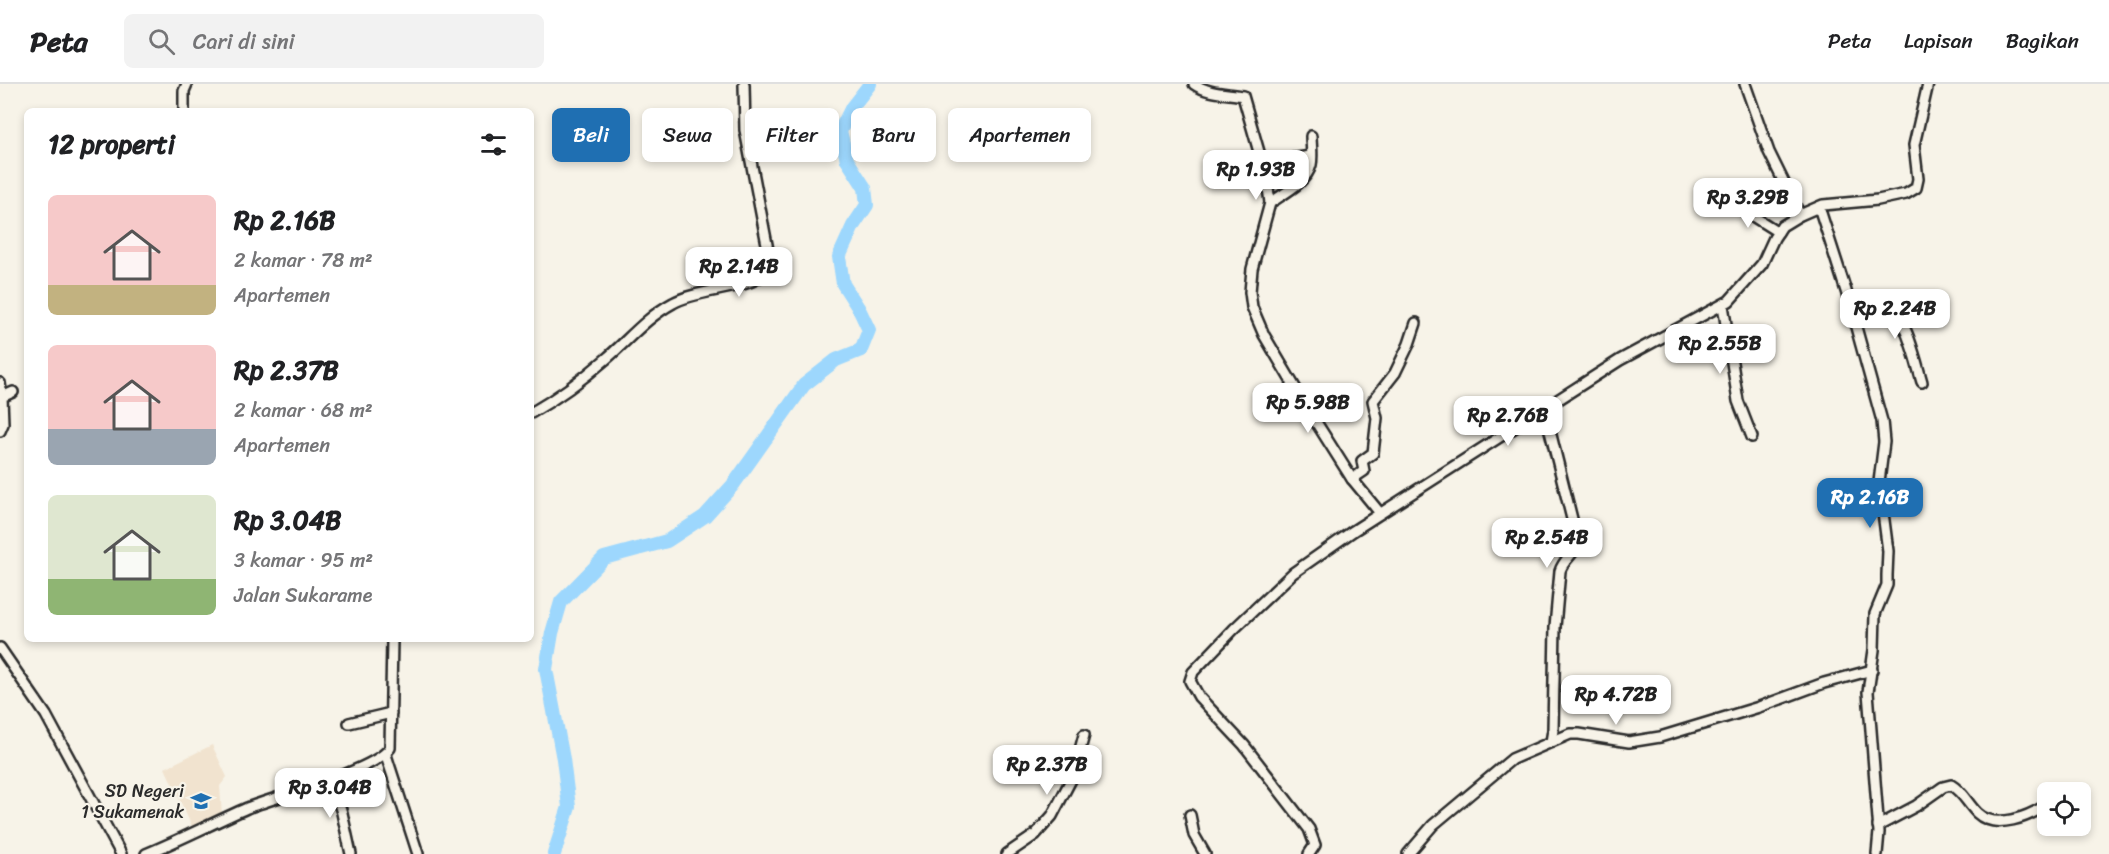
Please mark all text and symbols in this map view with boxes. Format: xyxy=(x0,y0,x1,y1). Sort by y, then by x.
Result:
search box xyxy=(124,14,544,68)
text: Peta xyxy=(30,17,88,66)
text: Cari di sini xyxy=(193,22,295,61)
text: Peta xyxy=(1828,22,1871,60)
text: Lapisan xyxy=(1904,22,1973,60)
text: Bagikan xyxy=(2006,22,2079,60)
icon: search xyxy=(145,25,178,58)
chip: Beli xyxy=(552,108,630,162)
chip: Sewa xyxy=(642,108,733,162)
chip: Filter xyxy=(745,108,839,162)
chip: Baru xyxy=(851,108,936,162)
chip: Apartemen xyxy=(948,108,1091,162)
text: 12 properti xyxy=(48,121,175,167)
icon: filters xyxy=(477,128,510,161)
pin: Rp 1.93B xyxy=(1194,150,1318,201)
text: Rp 1.93B xyxy=(1217,152,1295,187)
pin: Rp 3.29B xyxy=(1686,178,1810,229)
text: Rp 3.29B xyxy=(1707,180,1789,215)
text: Rp 2.16B xyxy=(234,197,335,243)
icon: home xyxy=(96,219,168,291)
text: 2 kamar · 78 m² xyxy=(234,243,373,278)
pin: Rp 2.14B xyxy=(677,247,801,298)
text: Rp 2.14B xyxy=(699,249,779,284)
text: Apartemen xyxy=(234,278,330,313)
pin: Rp 2.24B xyxy=(1833,289,1957,340)
text: Rp 2.24B xyxy=(1854,291,1936,326)
pin: Rp 2.55B xyxy=(1658,324,1782,375)
text: Rp 2.55B xyxy=(1679,326,1761,361)
text: Rp 2.37B xyxy=(234,347,339,393)
icon: home xyxy=(96,369,168,441)
pin: Rp 5.98B xyxy=(1246,383,1370,434)
text: Rp 5.98B xyxy=(1266,385,1350,420)
text: 2 kamar · 68 m² xyxy=(234,393,373,428)
pin: Rp 2.76B xyxy=(1446,396,1570,447)
text: Rp 2.76B xyxy=(1468,398,1548,433)
text: Apartemen xyxy=(234,428,330,463)
pin: Rp 2.16B xyxy=(1808,478,1932,529)
text: Rp 2.16B xyxy=(1831,480,1909,515)
text: Rp 3.04B xyxy=(234,497,341,543)
pin: Rp 2.54B xyxy=(1485,518,1609,569)
icon: home xyxy=(96,519,168,591)
text: Rp 2.54B xyxy=(1506,520,1588,555)
text: 3 kamar · 95 m² xyxy=(234,543,373,578)
text: Jalan Sukarame xyxy=(234,578,372,613)
pin: Rp 4.72B xyxy=(1554,675,1678,726)
text: Rp 4.72B xyxy=(1575,677,1657,712)
pin: Rp 2.37B xyxy=(985,745,1109,796)
text: Rp 2.37B xyxy=(1007,747,1087,782)
pin: Rp 3.04B xyxy=(268,768,392,819)
text: Rp 3.04B xyxy=(289,770,371,805)
place label: SD Negeri 1 Sukamenak xyxy=(81,775,185,828)
map controls xyxy=(2037,782,2091,836)
button: locate xyxy=(2037,782,2091,836)
school or university icon: SD Negeri 1 Sukamenak xyxy=(189,789,213,813)

